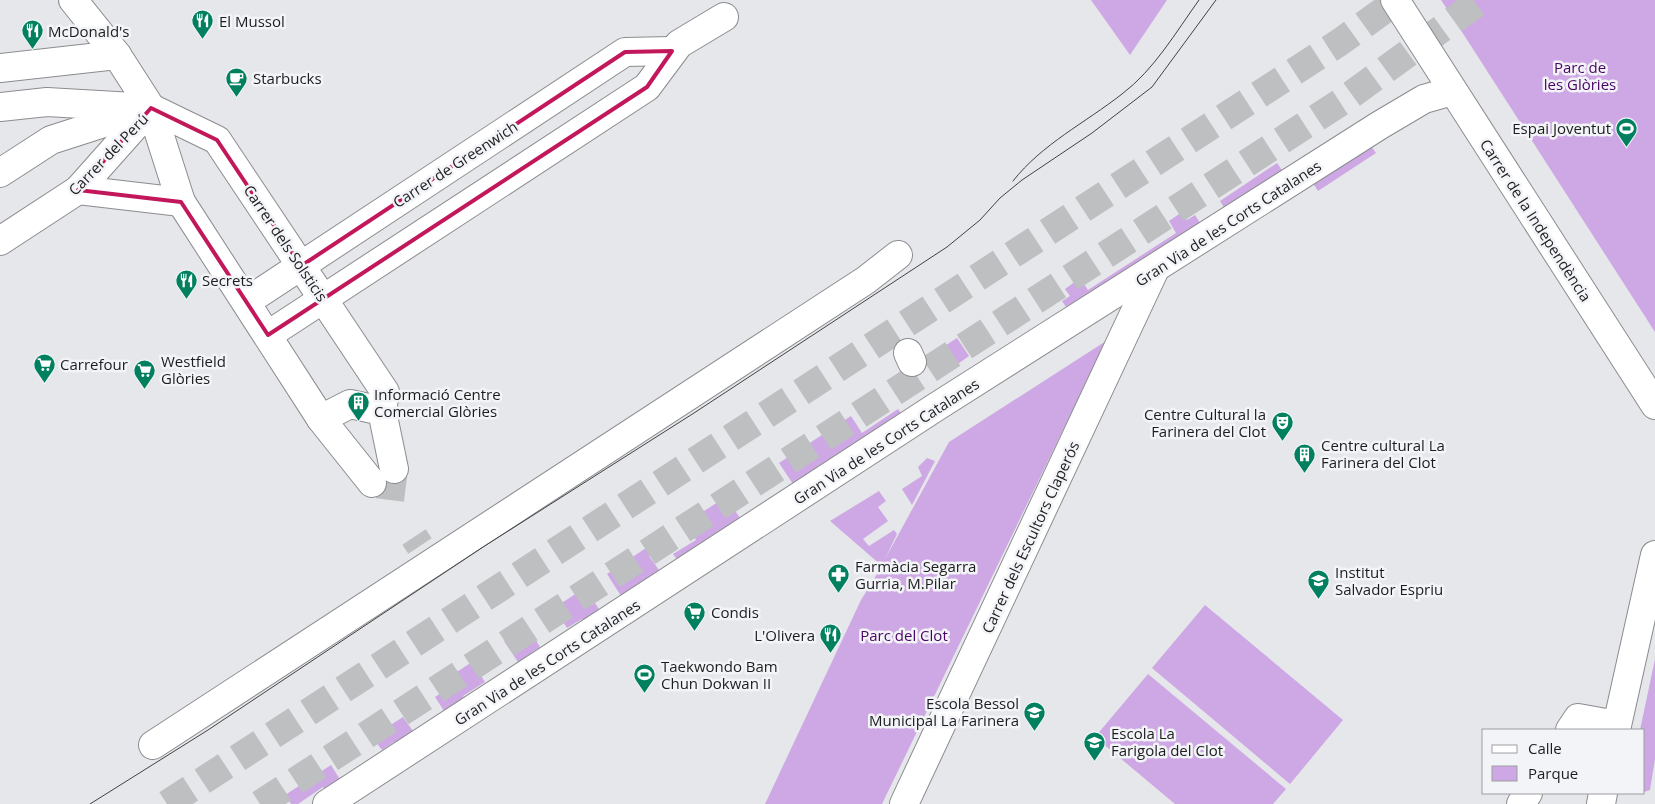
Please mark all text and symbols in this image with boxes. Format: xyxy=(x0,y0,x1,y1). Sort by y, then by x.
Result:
restaurant icon: El Mussol xyxy=(191,9,215,40)
place label: El Mussol xyxy=(219,11,285,31)
restaurant icon: McDonald's xyxy=(20,19,44,50)
place label: McDonald's xyxy=(48,21,130,41)
park label: Parc de les Glòries xyxy=(1544,57,1616,94)
cafe icon: Starbucks xyxy=(225,66,249,97)
place label: Starbucks xyxy=(253,68,322,88)
street label: Carrer del Perú xyxy=(64,109,152,199)
street label: Carrer de Greenwich xyxy=(389,116,521,212)
sports icon: Espai Joventut xyxy=(1615,116,1639,147)
place label: Espai Joventut xyxy=(1512,118,1611,138)
street label: Carrer de la Independència xyxy=(1476,135,1596,305)
street label: Gran Via de les Corts Catalanes xyxy=(1131,155,1325,291)
street label: Carrer dels Solsticis xyxy=(240,181,332,305)
restaurant icon: Secrets xyxy=(174,268,198,299)
place label: Secrets xyxy=(202,270,253,290)
place label: Westfield Glòries xyxy=(161,351,226,388)
supermarket icon: Carrefour xyxy=(32,352,56,383)
place label: Carrefour xyxy=(60,354,128,374)
supermarket icon: Westfield Glòries xyxy=(133,358,157,389)
street label: Gran Via de les Corts Catalanes xyxy=(789,373,983,509)
place label: Informació Centre Comercial Glòries xyxy=(374,384,501,421)
building icon: Informació Centre Comercial Glòries xyxy=(346,391,370,422)
place label: Centre Cultural la Farinera del Clot xyxy=(1144,404,1266,441)
theatre icon: Centre Cultural la Farinera del Clot xyxy=(1270,411,1294,442)
place label: Centre cultural La Farinera del Clot xyxy=(1321,435,1445,472)
street label: Carrer dels Escultors Claperós xyxy=(977,438,1083,636)
building icon: Centre cultural La Farinera del Clot xyxy=(1293,442,1317,473)
place label: Farmàcia Segarra Gurria, M.Pilar xyxy=(855,556,976,593)
place label: Institut Salvador Espriu xyxy=(1335,562,1443,599)
pharmacy icon: Farmàcia Segarra Gurria, M.Pilar xyxy=(827,563,851,594)
school or university icon: Institut Salvador Espriu xyxy=(1307,569,1331,600)
street label: Gran Via de les Corts Catalanes xyxy=(450,594,644,730)
supermarket icon: Condis xyxy=(683,600,707,631)
place label: Condis xyxy=(711,602,759,622)
restaurant icon: L'Olivera xyxy=(819,623,843,654)
place label: L'Olivera xyxy=(754,625,815,645)
park label: Parc del Clot xyxy=(860,625,948,645)
place label: Taekwondo Bam Chun Dokwan II xyxy=(661,656,778,693)
sports icon: Taekwondo Bam Chun Dokwan II xyxy=(633,663,657,694)
place label: Escola Bessol Municipal La Farinera xyxy=(869,693,1019,730)
school or university icon: Escola Bessol Municipal La Farinera xyxy=(1023,700,1047,731)
place label: Escola La Farigola del Clot xyxy=(1111,723,1223,760)
legend xyxy=(1482,729,1645,794)
school or university icon: Escola La Farigola del Clot xyxy=(1083,730,1107,761)
text: Calle xyxy=(1528,738,1562,758)
text: Parque xyxy=(1528,763,1578,783)

